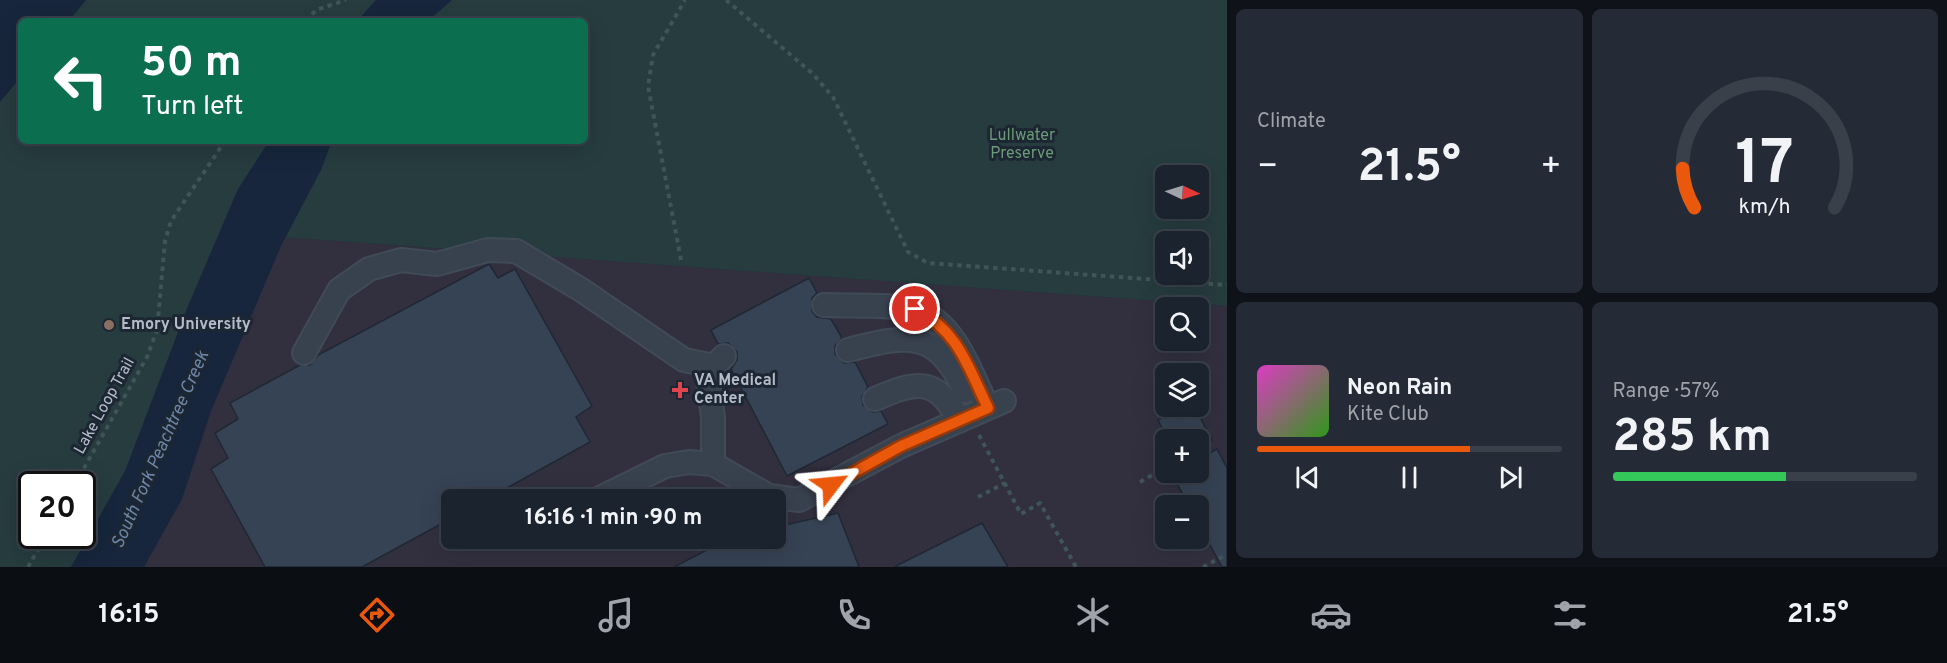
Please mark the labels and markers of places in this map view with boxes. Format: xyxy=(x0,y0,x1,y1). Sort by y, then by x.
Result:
pin xyxy=(889,283,940,334)
place label: Emory University xyxy=(121,315,251,335)
marker: Emory University xyxy=(102,318,116,332)
place label: VA Medical Center xyxy=(694,371,776,409)
marker: VA Medical Center xyxy=(671,381,689,399)

